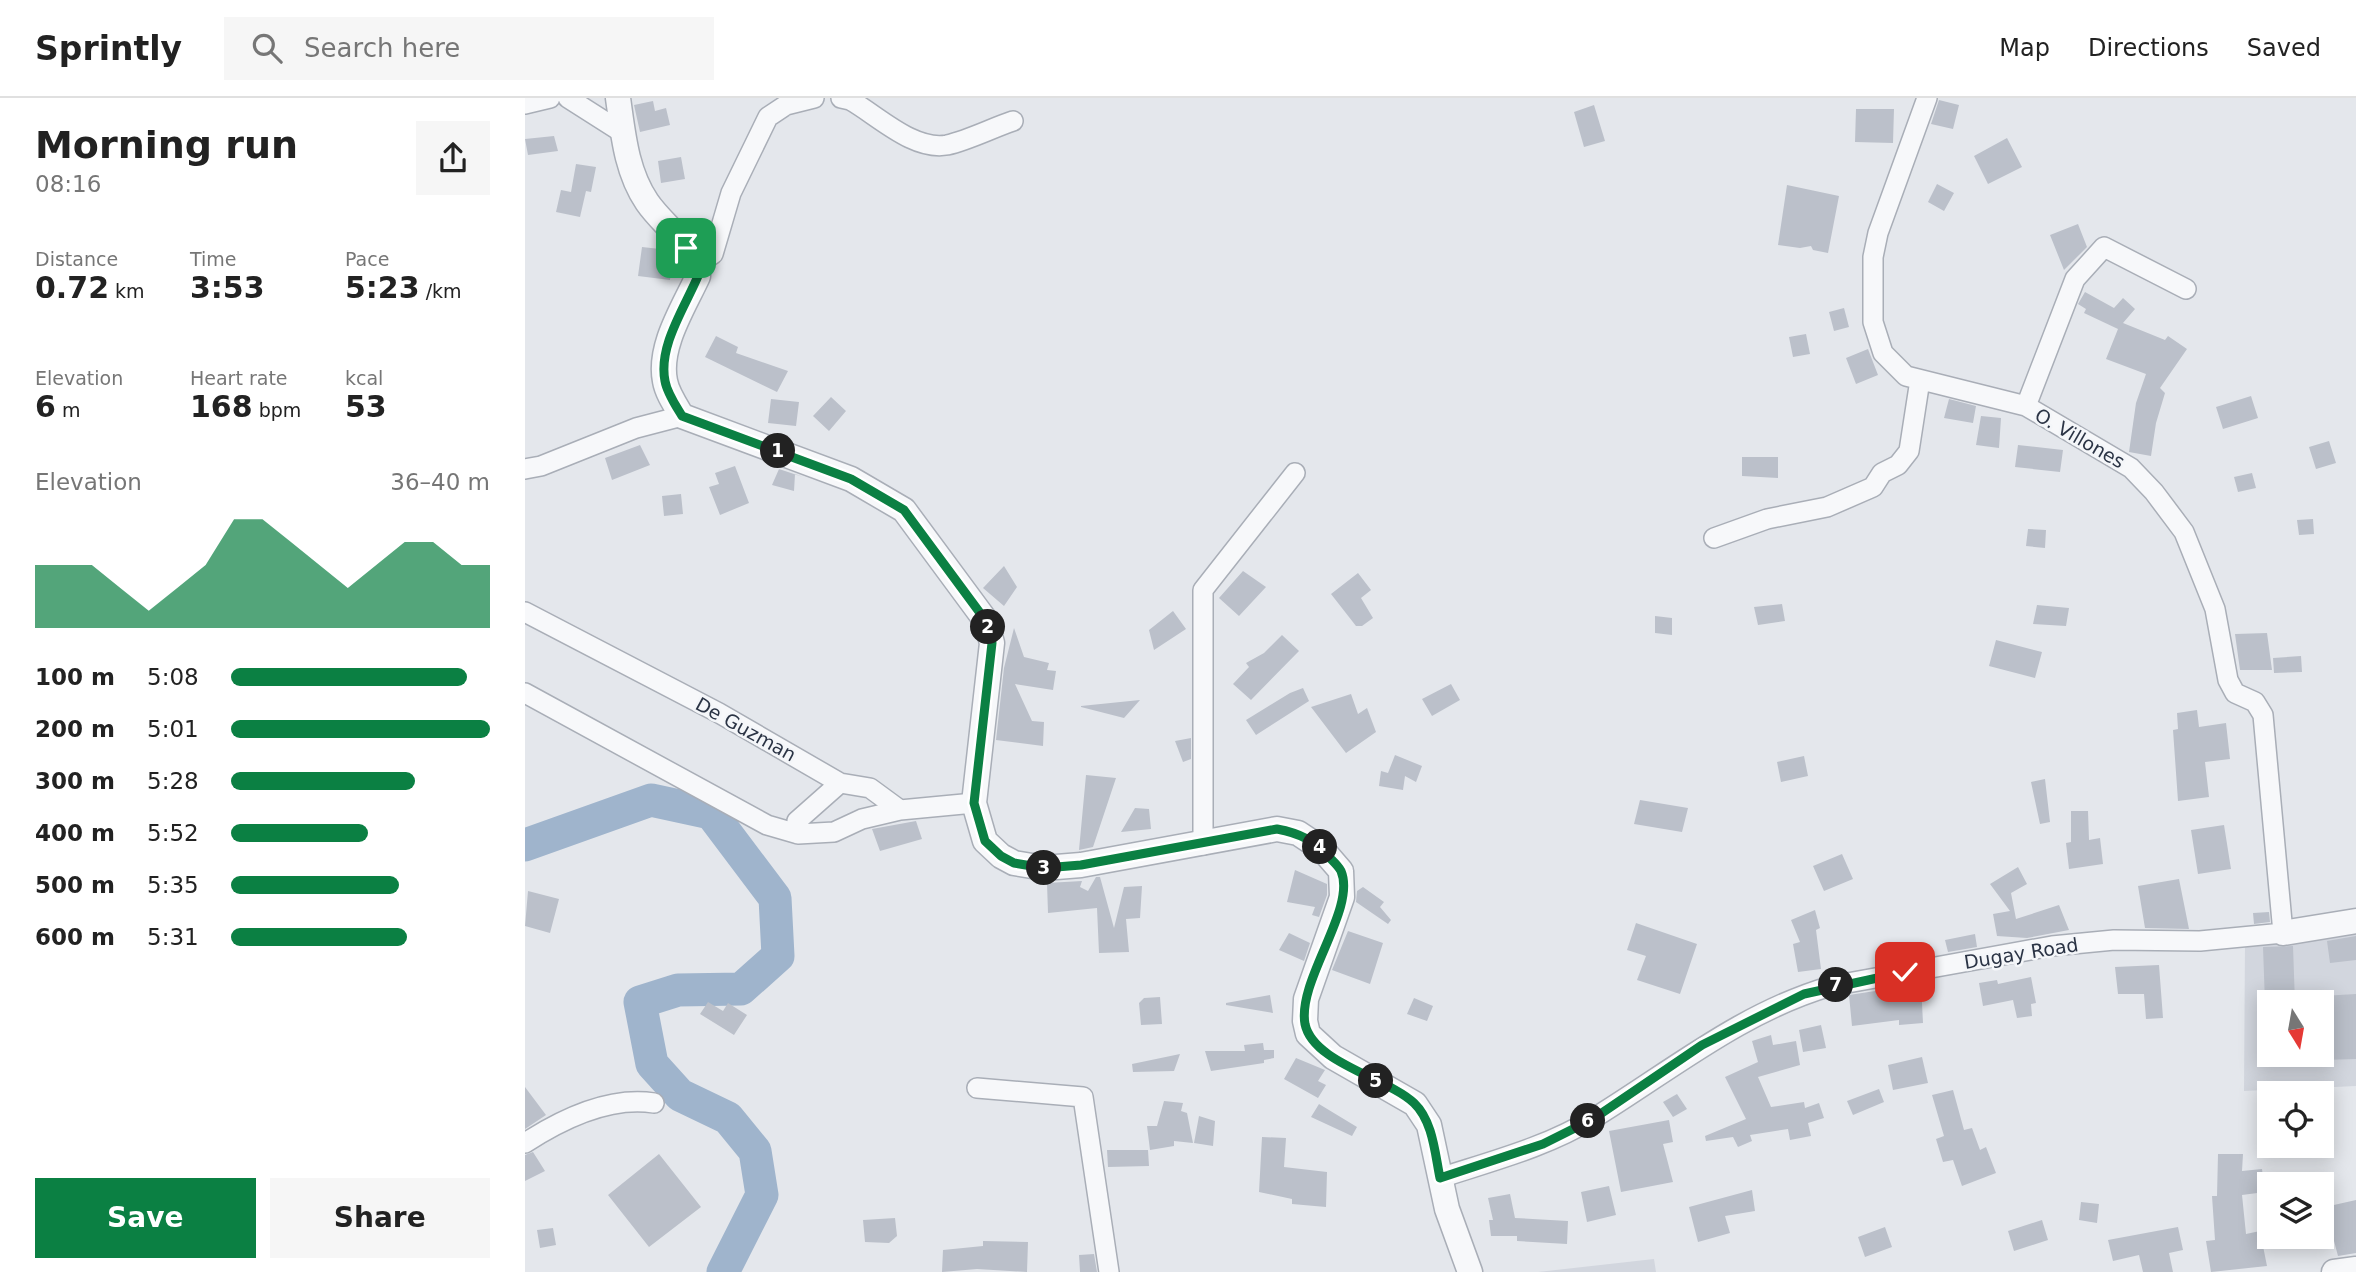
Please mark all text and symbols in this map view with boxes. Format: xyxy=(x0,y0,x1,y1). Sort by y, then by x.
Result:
search box xyxy=(224,17,714,80)
text: Sprintly xyxy=(35,29,182,68)
icon: search xyxy=(248,29,286,67)
text: Search here xyxy=(304,33,460,63)
text: Map xyxy=(1999,34,2050,62)
text: Directions xyxy=(2088,34,2209,62)
text: Saved xyxy=(2247,34,2321,62)
button: share xyxy=(416,121,490,195)
text: Morning run xyxy=(35,123,298,167)
text: 08:16 xyxy=(35,171,101,197)
pin xyxy=(656,218,716,278)
icon: arrive xyxy=(667,229,705,267)
text: Distance xyxy=(35,248,118,270)
text: Time xyxy=(190,248,237,270)
text: Pace xyxy=(345,248,389,270)
text: 0.72 xyxy=(35,270,109,305)
text: 3:53 xyxy=(190,270,265,305)
text: 5:23 xyxy=(345,270,420,305)
text: km xyxy=(109,280,145,302)
text: /km xyxy=(420,280,462,302)
text: Elevation xyxy=(35,367,123,389)
text: Heart rate xyxy=(190,367,288,389)
text: kcal xyxy=(345,367,383,389)
text: 6 xyxy=(35,389,56,424)
text: 168 xyxy=(190,389,253,424)
text: 53 xyxy=(345,389,387,424)
text: m xyxy=(56,399,80,421)
text: bpm xyxy=(253,399,301,421)
street label: O. Villones xyxy=(2031,403,2129,473)
pin: 1 xyxy=(761,434,795,468)
text: 1 xyxy=(771,439,784,461)
text: Elevation xyxy=(35,469,142,495)
text: 36–40 m xyxy=(390,469,490,495)
pin: 2 xyxy=(971,610,1005,644)
text: 2 xyxy=(981,615,994,637)
text: 100 m xyxy=(35,664,115,690)
text: 5:08 xyxy=(147,664,199,690)
street label: De Guzman xyxy=(692,692,800,766)
text: 200 m xyxy=(35,716,115,742)
text: 5:01 xyxy=(147,716,199,742)
text: 300 m xyxy=(35,768,115,794)
text: 5:28 xyxy=(147,768,199,794)
text: 400 m xyxy=(35,820,115,846)
text: 5:52 xyxy=(147,820,199,846)
pin: 4 xyxy=(1303,830,1337,864)
text: 4 xyxy=(1313,835,1326,857)
pin: 3 xyxy=(1027,850,1061,886)
text: 3 xyxy=(1037,856,1050,878)
text: 500 m xyxy=(35,872,115,898)
text: 5:35 xyxy=(147,872,199,898)
text: 600 m xyxy=(35,924,115,950)
text: 5:31 xyxy=(147,924,199,950)
street label: Dugay Road xyxy=(1962,933,2080,973)
pin xyxy=(1875,942,1935,1002)
icon: check xyxy=(1886,953,1924,991)
pin: 7 xyxy=(1819,968,1853,1002)
text: 7 xyxy=(1829,973,1842,995)
north arrow xyxy=(2257,990,2335,1068)
map controls xyxy=(2257,990,2334,1249)
pin: 5 xyxy=(1359,1063,1393,1098)
text: 5 xyxy=(1369,1069,1382,1091)
button: locate xyxy=(2257,1081,2334,1158)
pin: 6 xyxy=(1571,1104,1605,1138)
text: 6 xyxy=(1581,1109,1594,1131)
button: layers xyxy=(2257,1172,2334,1249)
button: Save xyxy=(35,1178,256,1258)
button: Share xyxy=(270,1178,490,1258)

